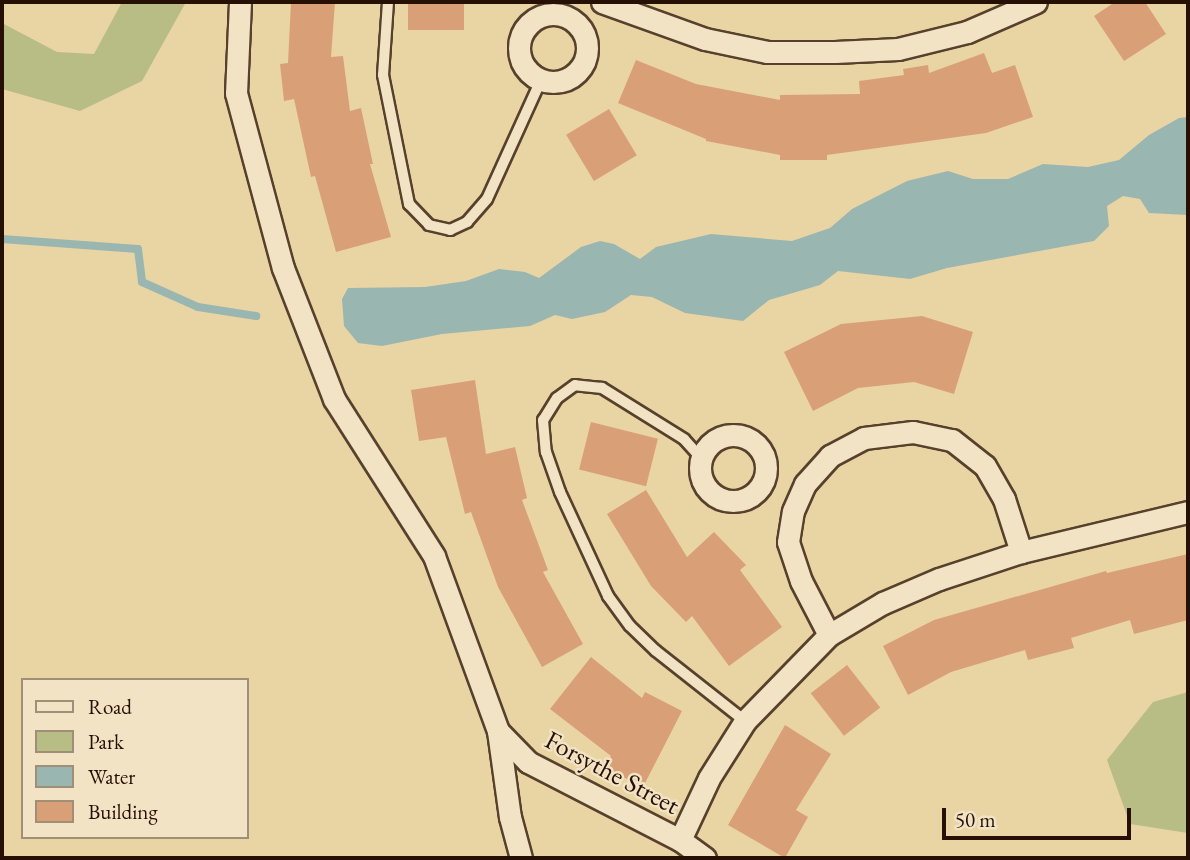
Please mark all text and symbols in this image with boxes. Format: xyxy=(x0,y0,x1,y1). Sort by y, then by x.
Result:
legend xyxy=(21,678,248,839)
text: Road xyxy=(88,693,132,720)
street label: Forsythe Street xyxy=(540,725,684,821)
text: Park xyxy=(88,728,124,755)
text: Water xyxy=(88,763,135,790)
scale bar xyxy=(945,794,1134,838)
text: Building xyxy=(88,798,158,825)
text: 50 m xyxy=(955,806,996,833)

